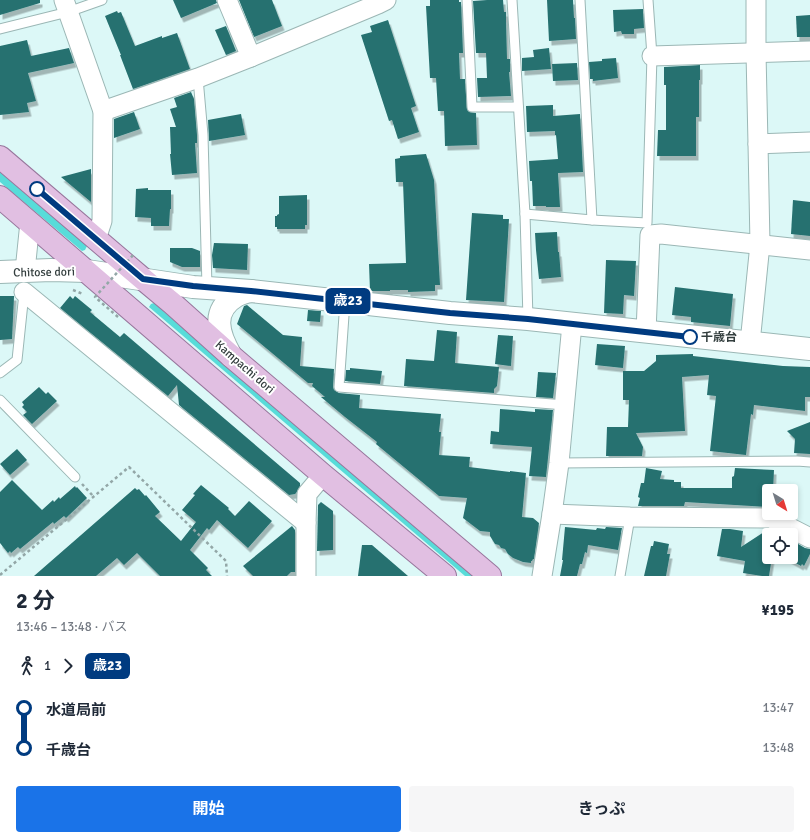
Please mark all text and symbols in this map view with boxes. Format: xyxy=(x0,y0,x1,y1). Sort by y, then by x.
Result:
unlabelled marker xyxy=(29,181,45,197)
street label: Chitose dori xyxy=(13,264,75,281)
line badge: 歳23 xyxy=(325,288,371,314)
text: 歳23 xyxy=(333,292,363,309)
marker: 千歳台 xyxy=(682,329,698,345)
place label: 千歳台 xyxy=(701,330,737,345)
street label: Kampachi dori xyxy=(212,338,277,397)
north arrow xyxy=(762,484,798,520)
map controls xyxy=(762,484,798,564)
button: locate xyxy=(762,528,798,564)
text: 2 分 xyxy=(16,587,55,614)
text: ¥195 xyxy=(762,601,794,619)
text: 13:46 – 13:48 · バス xyxy=(16,619,127,635)
icon: walk xyxy=(16,655,38,677)
icon: forward xyxy=(57,655,79,677)
text: 歳23 xyxy=(93,657,122,674)
text: 1 xyxy=(44,658,51,674)
text: 13:47 xyxy=(762,700,794,716)
text: 水道局前 xyxy=(46,701,106,719)
text: 13:48 xyxy=(762,740,794,756)
text: 千歳台 xyxy=(46,741,91,759)
button: 開始 xyxy=(16,786,401,832)
button: きっぷ xyxy=(409,786,794,832)

